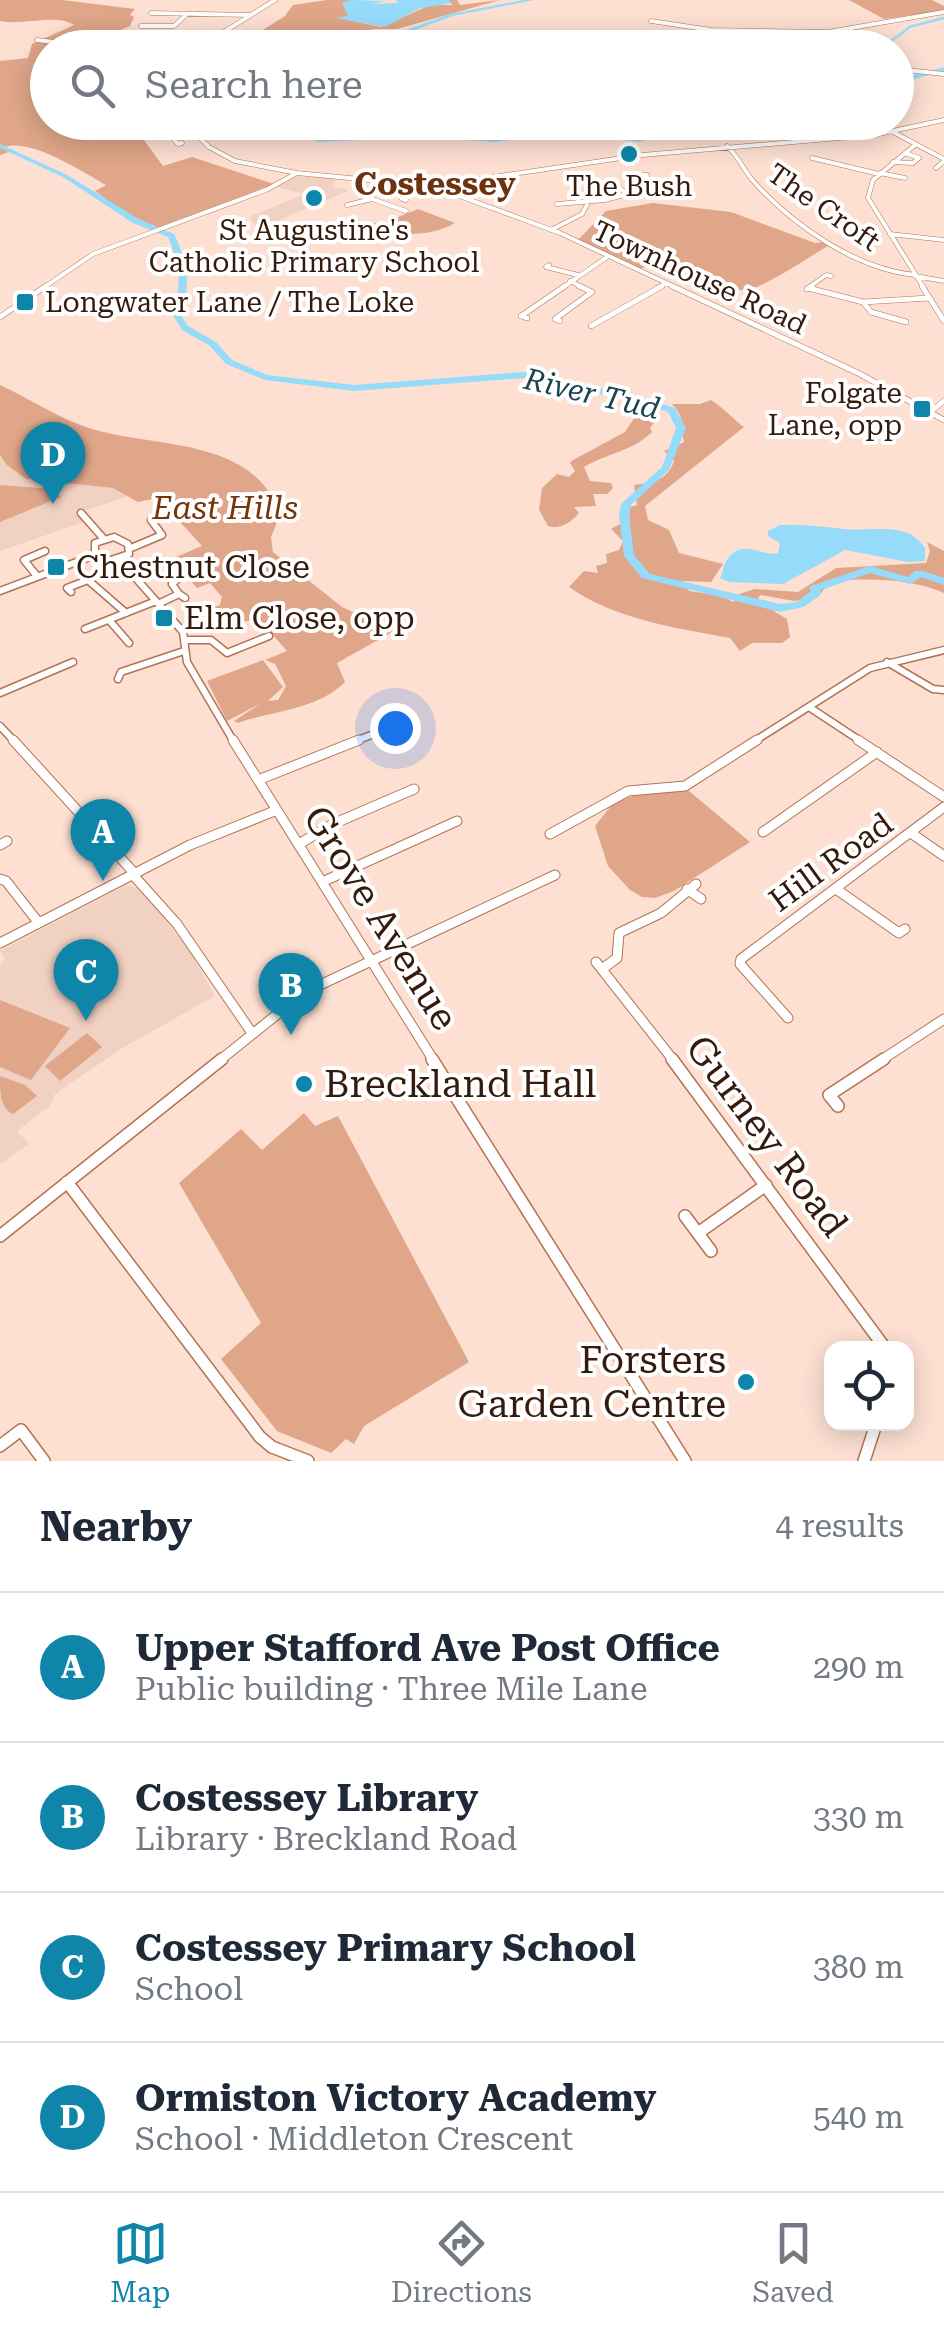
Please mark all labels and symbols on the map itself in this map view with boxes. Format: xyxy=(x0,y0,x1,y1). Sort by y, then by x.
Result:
marker: The Bush xyxy=(618,143,640,165)
street label: The Croft xyxy=(761,157,886,258)
district label: Costessey xyxy=(354,165,516,203)
place label: The Bush xyxy=(566,170,692,203)
marker: St Augustine's Catholic Primary School xyxy=(303,187,325,209)
place label: St Augustine's Catholic Primary School xyxy=(149,214,480,279)
street label: Townhouse Road xyxy=(588,214,812,341)
place label: Longwater Lane / The Loke xyxy=(45,286,414,319)
marker: Longwater Lane / The Loke xyxy=(14,291,36,313)
water label: River Tud xyxy=(520,361,663,426)
place label: Folgate Lane, opp xyxy=(768,377,902,442)
marker: Folgate Lane, opp xyxy=(911,398,933,420)
pin: D xyxy=(20,422,86,504)
park label: East Hills xyxy=(151,489,298,527)
place label: Chestnut Close xyxy=(76,548,310,586)
marker: Chestnut Close xyxy=(45,556,67,578)
place label: Elm Close, opp xyxy=(184,599,415,637)
marker: Elm Close, opp xyxy=(153,607,175,629)
your location xyxy=(370,703,421,754)
pin: A xyxy=(70,798,136,881)
street label: Grove Avenue xyxy=(295,798,467,1038)
street label: Hill Road xyxy=(762,804,900,920)
pin: C xyxy=(54,938,118,1021)
pin: B xyxy=(258,952,324,1035)
street label: Gurney Road xyxy=(676,1027,857,1246)
place label: Breckland Hall xyxy=(324,1062,597,1106)
marker: Breckland Hall xyxy=(293,1073,315,1095)
place label: Forsters Garden Centre xyxy=(458,1338,726,1426)
marker: Forsters Garden Centre xyxy=(735,1371,757,1393)

